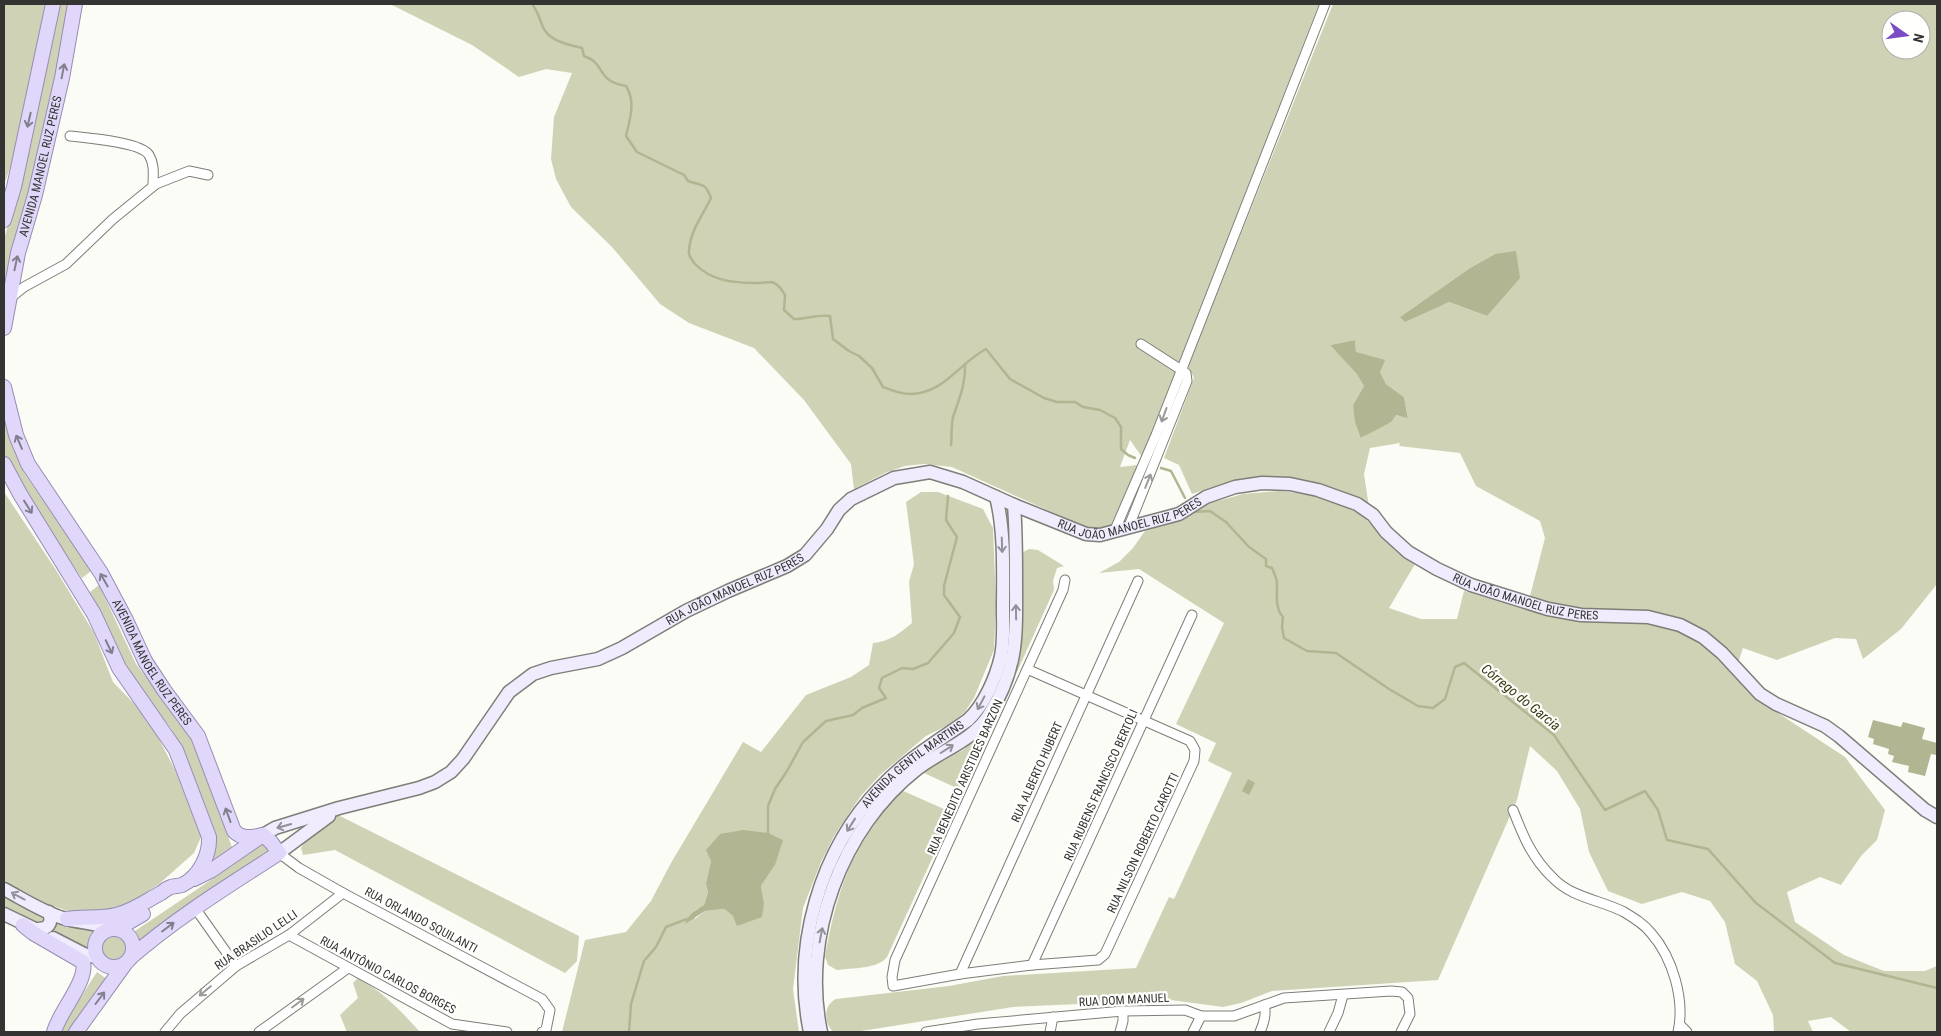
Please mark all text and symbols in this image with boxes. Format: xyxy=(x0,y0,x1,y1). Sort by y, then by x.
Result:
north arrow xyxy=(1881,10,1931,60)
text: N xyxy=(1910,32,1927,44)
one-way arrow xyxy=(59,63,69,79)
street label: AVENIDA MANOEL RUZ PERES xyxy=(16,94,65,238)
one-way arrow xyxy=(24,111,33,127)
one-way arrow xyxy=(12,255,21,271)
one-way arrow xyxy=(1158,407,1168,422)
one-way arrow xyxy=(14,435,23,450)
one-way arrow xyxy=(1144,474,1153,489)
street label: RUA JOÃO MANOEL RUZ PERES xyxy=(1056,495,1204,542)
one-way arrow xyxy=(23,499,33,513)
one-way arrow xyxy=(997,537,1006,553)
street label: RUA JOÃO MANOEL RUZ PERES xyxy=(663,550,806,628)
street label: RUA JOÃO MANOEL RUZ PERES xyxy=(1450,570,1599,623)
one-way arrow xyxy=(99,573,109,587)
street label: AVENIDA MANOEL RUZ PERES xyxy=(109,597,195,728)
one-way arrow xyxy=(1011,605,1021,621)
one-way arrow xyxy=(105,639,114,654)
water label: Córrego do Garcia xyxy=(1478,660,1564,734)
one-way arrow xyxy=(975,695,985,710)
street label: RUA BENEDITO ARISTIDES BARZON xyxy=(924,697,1006,857)
street label: RUA RUBENS FRANCISCO BERTOLI xyxy=(1061,707,1141,863)
street label: AVENIDA GENTIL MARTINS xyxy=(859,718,967,811)
street label: RUA ALBERTO HUBERT xyxy=(1009,720,1065,824)
one-way arrow xyxy=(940,744,954,754)
street label: RUA NILSON ROBERTO CAROTTI xyxy=(1104,771,1182,915)
one-way arrow xyxy=(223,808,232,823)
one-way arrow xyxy=(846,817,856,831)
one-way arrow xyxy=(276,821,292,831)
street label: RUA ORLANDO SQUILANTI xyxy=(362,884,480,956)
one-way arrow xyxy=(11,891,26,900)
street label: RUA BRASILIO LELLI xyxy=(212,907,300,973)
one-way arrow xyxy=(161,922,174,933)
one-way arrow xyxy=(816,928,826,944)
street label: RUA ANTÔNIO CARLOS BORGES xyxy=(318,932,459,1017)
one-way arrow xyxy=(199,986,212,997)
one-way arrow xyxy=(95,991,105,1005)
street label: RUA DOM MANUEL xyxy=(1078,991,1170,1009)
one-way arrow xyxy=(291,998,305,1008)

